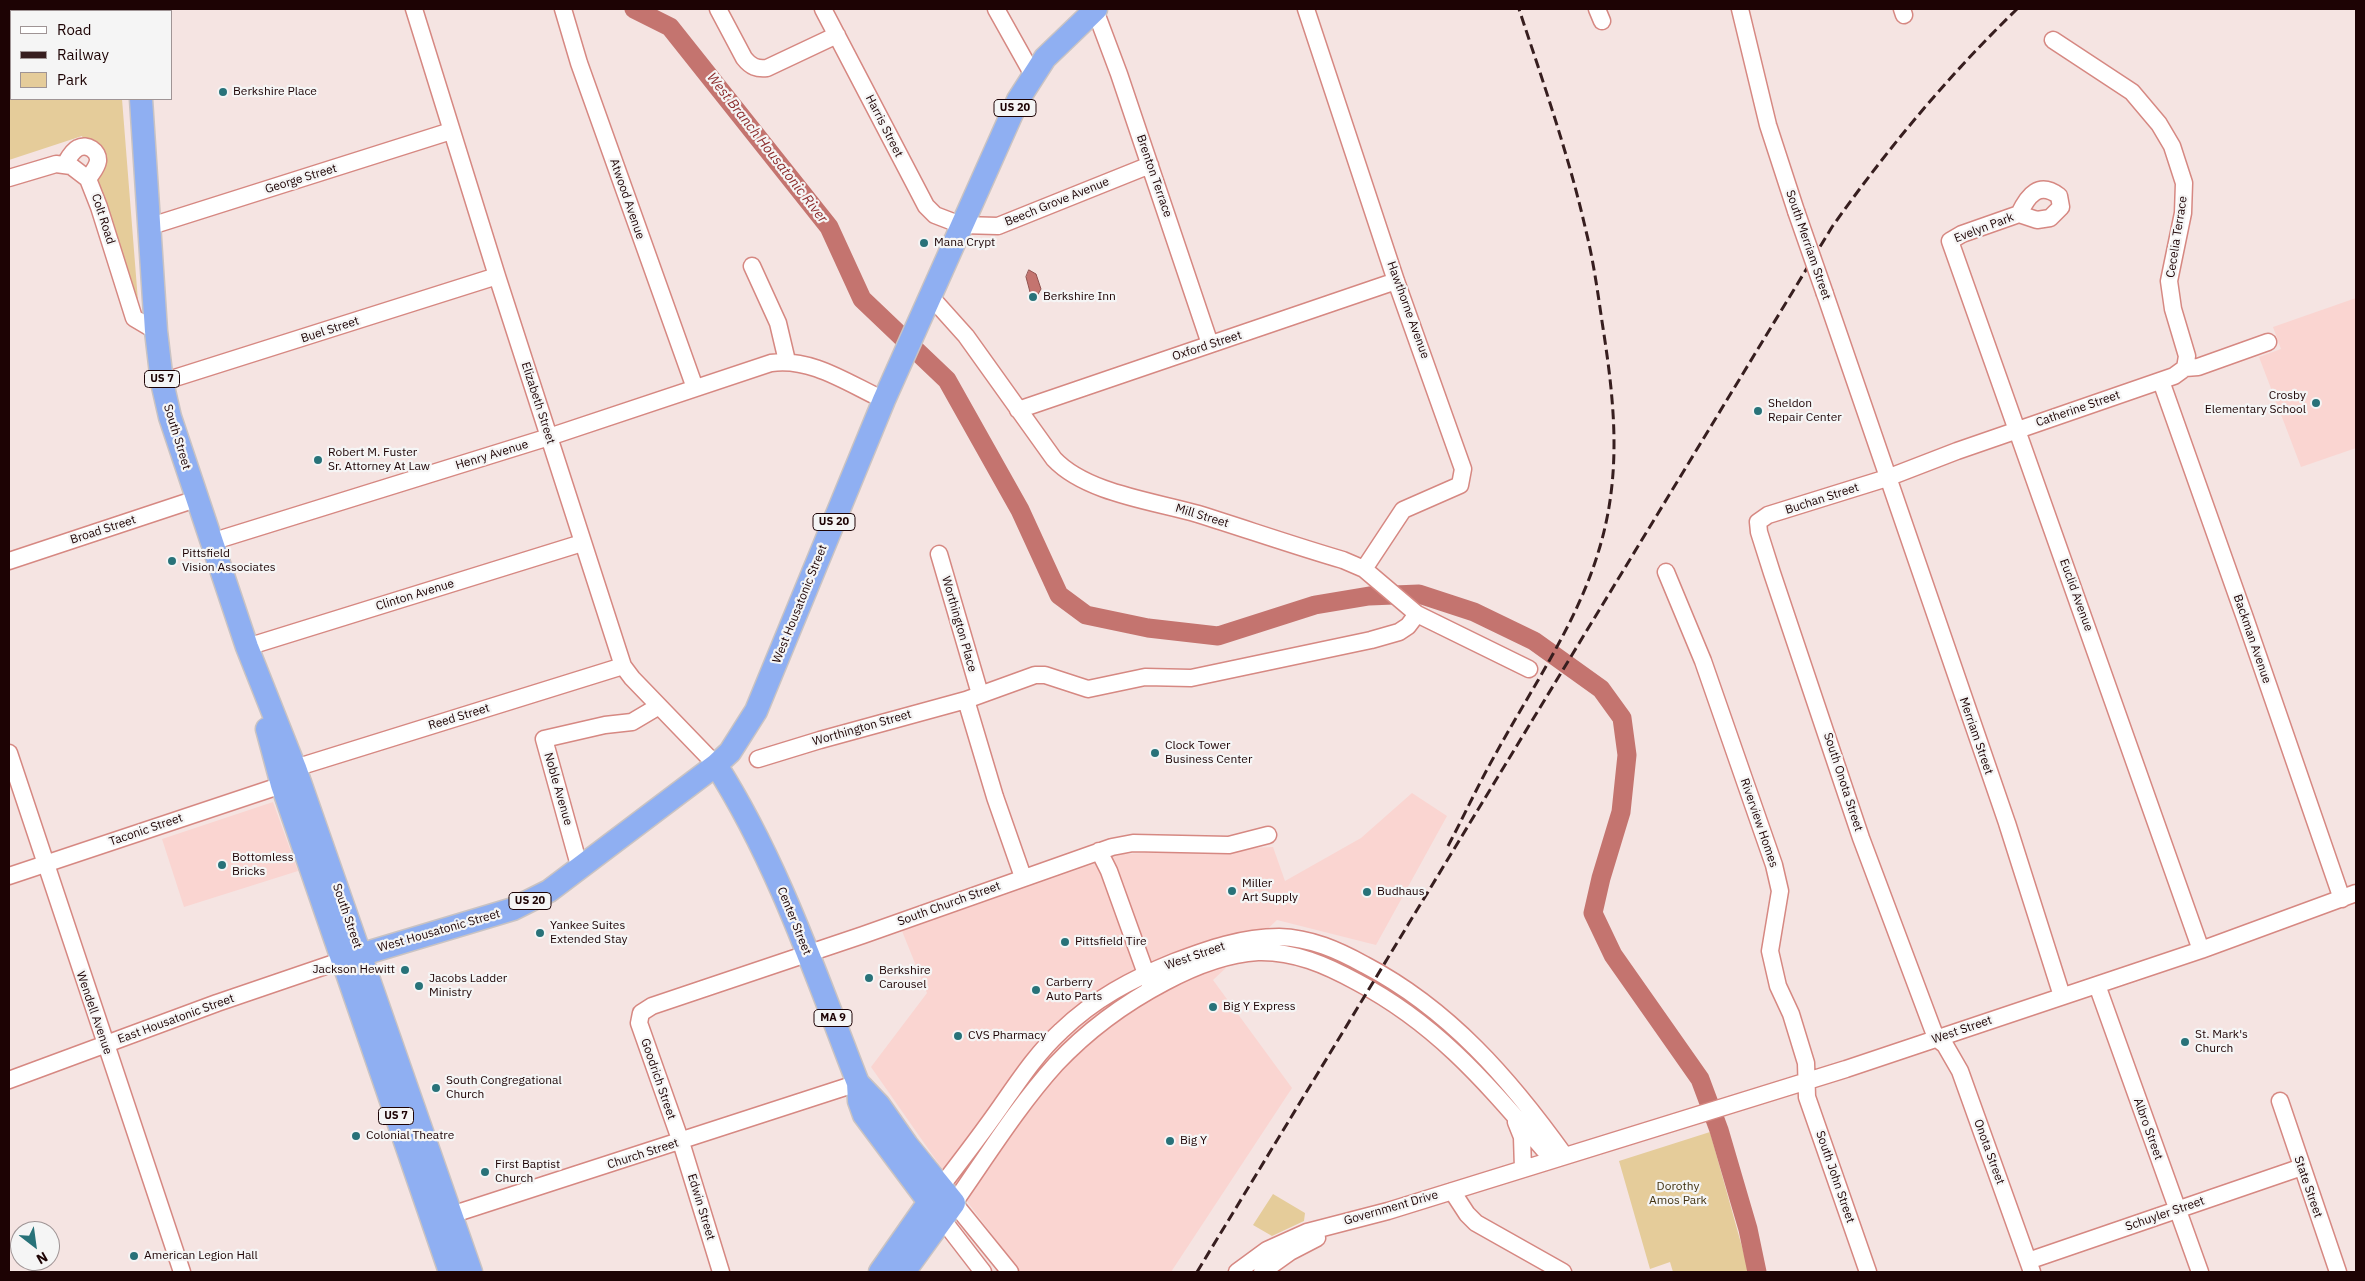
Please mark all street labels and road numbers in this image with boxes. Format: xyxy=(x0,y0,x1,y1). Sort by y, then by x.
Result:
street label: Harris Street xyxy=(862,92,906,160)
road number: US 20 xyxy=(994,100,1036,116)
street label: Brenton Terrace xyxy=(1133,133,1175,219)
street label: Atwood Avenue xyxy=(606,157,648,241)
street label: George Street xyxy=(263,161,339,197)
street label: Beech Grove Avenue xyxy=(1003,174,1111,230)
street label: South Merriam Street xyxy=(1782,188,1834,302)
street label: Colt Road xyxy=(88,192,118,246)
street label: Cecelia Terrace xyxy=(2163,195,2191,279)
street label: Evelyn Park xyxy=(1952,210,2016,246)
street label: Hawthorne Avenue xyxy=(1384,259,1432,361)
street label: Buel Street xyxy=(299,314,361,346)
street label: Oxford Street xyxy=(1170,328,1244,364)
street label: Elizabeth Street xyxy=(518,360,558,446)
road number: US 7 xyxy=(144,370,180,388)
street label: Catherine Street xyxy=(2034,388,2122,430)
street label: South Street xyxy=(160,403,194,471)
street label: Henry Avenue xyxy=(454,437,530,473)
street label: Buchan Street xyxy=(1783,480,1861,518)
street label: Mill Street xyxy=(1174,501,1230,531)
street label: Broad Street xyxy=(68,513,138,547)
road number: US 20 xyxy=(813,514,855,530)
street label: West Housatonic Street xyxy=(770,543,830,665)
street label: Euclid Avenue xyxy=(2056,557,2096,633)
street label: Worthington Place xyxy=(938,574,980,674)
street label: Clinton Avenue xyxy=(374,576,456,614)
street label: Backman Avenue xyxy=(2230,593,2274,685)
street label: Merriam Street xyxy=(1956,695,1996,777)
street label: Reed Street xyxy=(427,701,491,733)
street label: Worthington Street xyxy=(811,707,913,749)
street label: South Onota Street xyxy=(1820,731,1866,833)
street label: Noble Avenue xyxy=(541,751,575,827)
street label: Riverview Homes xyxy=(1737,777,1781,869)
street label: Taconic Street xyxy=(107,811,185,849)
street label: South Church Street xyxy=(896,879,1002,929)
street label: South Street xyxy=(329,882,365,950)
street label: Center Street xyxy=(774,885,814,957)
road number: US 20 xyxy=(509,892,551,909)
street label: West Housatonic Street xyxy=(376,907,502,955)
street label: West Street xyxy=(1163,939,1227,973)
street label: Wendell Avenue xyxy=(73,970,115,1056)
street label: East Housatonic Street xyxy=(116,991,236,1047)
road number: MA 9 xyxy=(814,1010,852,1026)
street label: West Street xyxy=(1930,1013,1994,1047)
street label: Goodrich Street xyxy=(637,1037,679,1121)
street label: Albro Street xyxy=(2130,1096,2166,1162)
road number: US 7 xyxy=(378,1108,414,1124)
street label: Onota Street xyxy=(1971,1117,2007,1187)
street label: South John Street xyxy=(1812,1129,1858,1225)
street label: Church Street xyxy=(606,1136,680,1172)
street label: State Street xyxy=(2291,1154,2325,1220)
street label: Edwin Street xyxy=(684,1172,718,1242)
street label: Government Drive xyxy=(1342,1188,1440,1228)
street label: Schuyler Street xyxy=(2124,1194,2206,1234)

